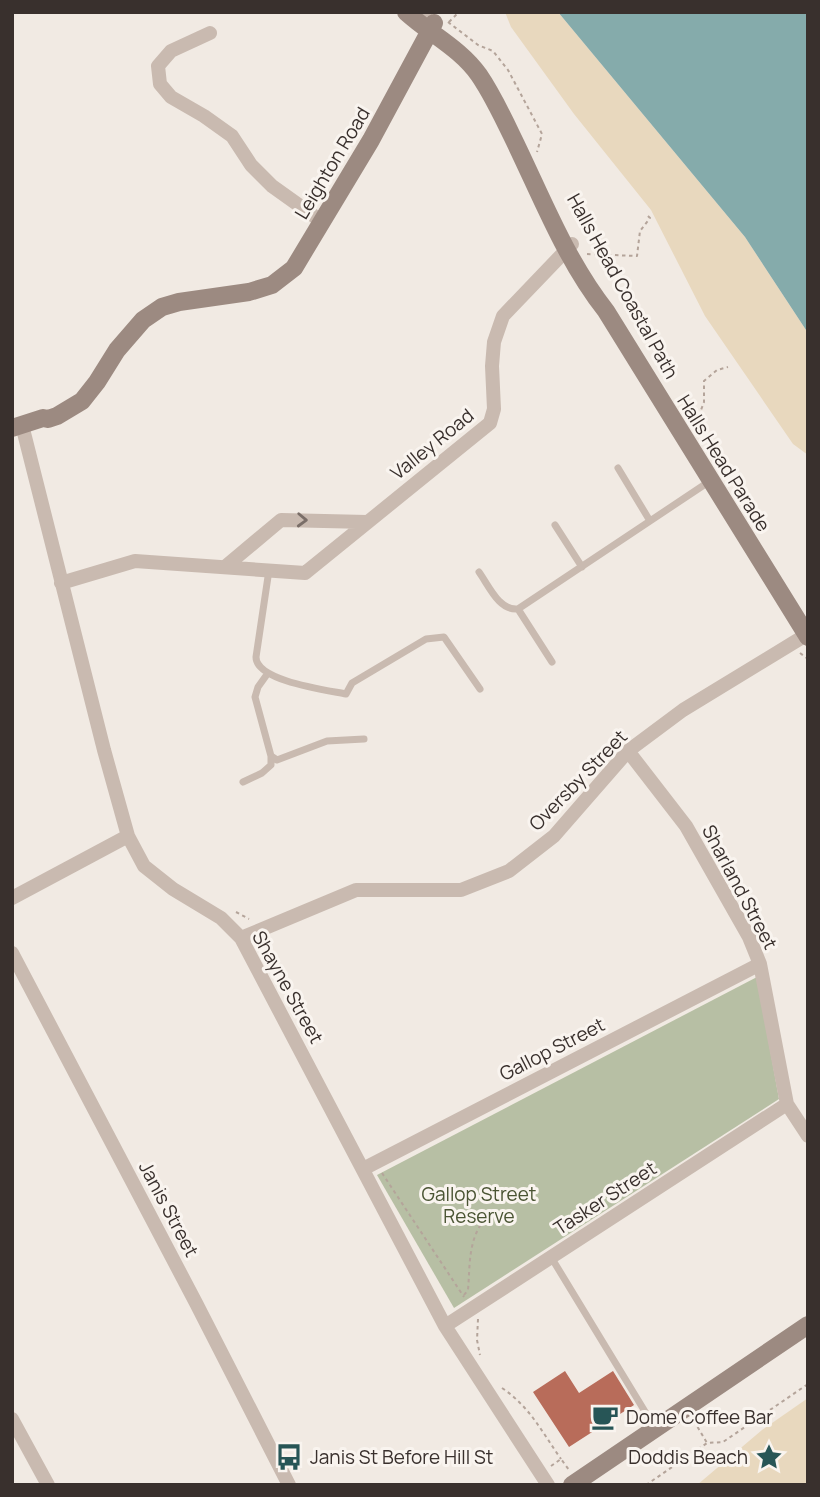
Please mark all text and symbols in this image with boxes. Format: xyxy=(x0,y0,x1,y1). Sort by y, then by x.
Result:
street label: Leighton Road xyxy=(288,102,376,224)
street label: Halls Head Coastal Path xyxy=(561,189,685,383)
street label: Halls Head Parade xyxy=(671,390,777,536)
street label: Valley Road xyxy=(385,402,479,486)
one-way arrow xyxy=(297,513,308,528)
street label: Oversby Street xyxy=(523,724,633,836)
street label: Sharland Street xyxy=(696,820,784,954)
street label: Shayne Street xyxy=(246,926,330,1048)
street label: Gallop Street xyxy=(495,1011,609,1087)
street label: Tasker Street xyxy=(549,1155,661,1241)
street label: Janis Street xyxy=(133,1157,205,1261)
park label: Gallop Street Reserve xyxy=(422,1181,536,1229)
cafe icon: Dome Coffee Bar xyxy=(590,1402,620,1432)
place label: Dome Coffee Bar xyxy=(626,1404,773,1430)
bus stop icon: Janis St Before Hill St xyxy=(274,1442,304,1472)
place icon: Doddis Beach xyxy=(754,1442,784,1472)
place label: Janis St Before Hill St xyxy=(310,1444,493,1470)
place label: Doddis Beach xyxy=(628,1444,748,1470)

